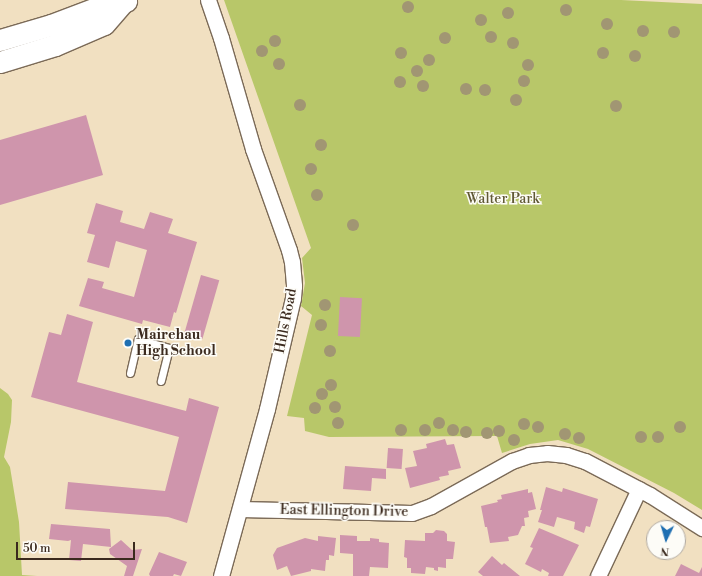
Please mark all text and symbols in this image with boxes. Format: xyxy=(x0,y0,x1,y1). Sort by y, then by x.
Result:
park label: Walter Park xyxy=(467,191,539,207)
street label: Hills Road xyxy=(271,287,301,355)
place label: Mairehau High School xyxy=(136,327,216,360)
marker: Mairehau High School xyxy=(123,338,133,348)
street label: East Ellington Drive xyxy=(280,501,408,521)
north arrow xyxy=(646,520,686,560)
scale bar xyxy=(18,534,137,560)
text: 50 m xyxy=(23,541,51,556)
text: N xyxy=(660,544,670,558)

